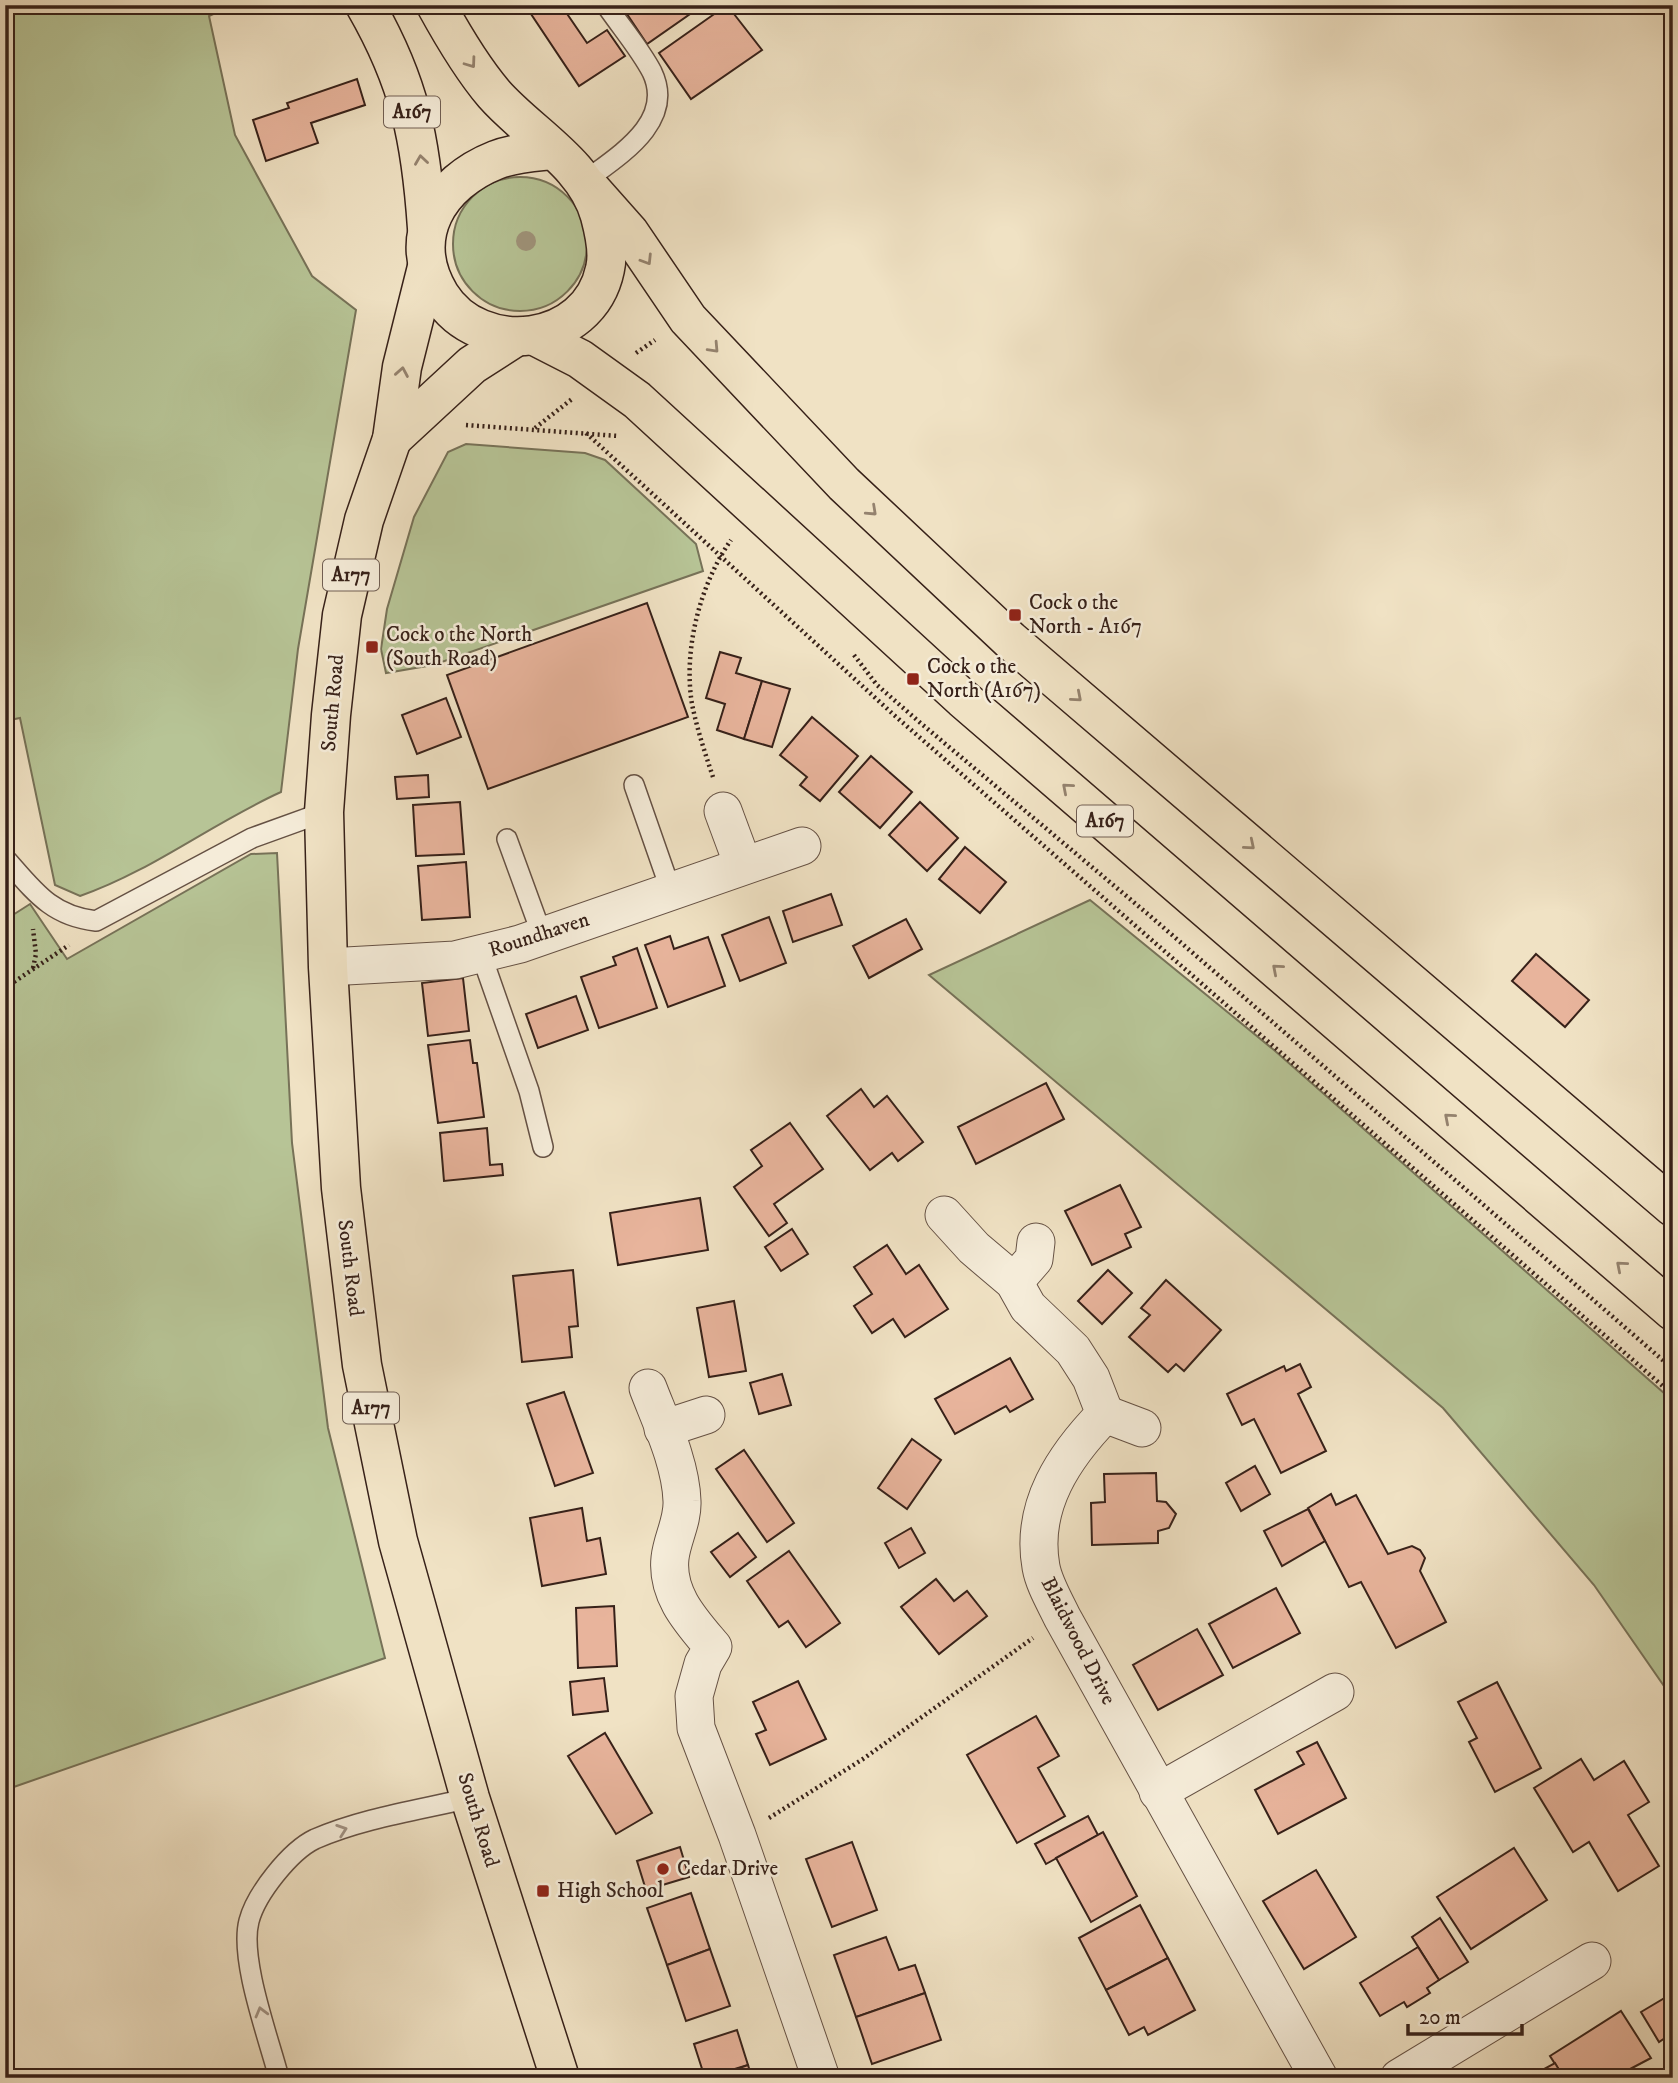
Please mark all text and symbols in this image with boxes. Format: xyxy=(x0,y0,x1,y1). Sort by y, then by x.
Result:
one-way arrow xyxy=(463,55,476,68)
road number: A167 xyxy=(384,96,440,128)
one-way arrow xyxy=(414,154,429,166)
one-way arrow xyxy=(638,252,651,265)
one-way arrow xyxy=(706,339,719,352)
one-way arrow xyxy=(393,366,408,378)
one-way arrow xyxy=(864,503,877,515)
road number: A177 xyxy=(323,560,379,590)
place label: Cock o the North - A167 xyxy=(1029,590,1142,640)
marker: Cock o the North - A167 xyxy=(1007,607,1023,623)
place label: Cock o the North (South Road) xyxy=(386,622,532,672)
marker: Cock o the North (South Road) xyxy=(364,639,380,655)
street label: South Road xyxy=(316,653,350,753)
place label: Cock o the North (A167) xyxy=(927,654,1041,704)
marker: Cock o the North (A167) xyxy=(905,671,921,687)
one-way arrow xyxy=(1068,689,1081,701)
one-way arrow xyxy=(1063,784,1076,796)
road number: A167 xyxy=(1077,806,1133,836)
one-way arrow xyxy=(1241,837,1254,849)
street label: Roundhaven xyxy=(485,907,593,963)
one-way arrow xyxy=(1272,965,1285,977)
one-way arrow xyxy=(1444,1114,1457,1126)
street label: South Road xyxy=(331,1218,369,1318)
one-way arrow xyxy=(1616,1262,1629,1274)
road number: A177 xyxy=(343,1392,399,1424)
street label: Blaidwood Drive xyxy=(1035,1573,1121,1709)
street label: South Road xyxy=(451,1770,505,1871)
one-way arrow xyxy=(335,1824,347,1838)
place label: Cedar Drive xyxy=(677,1856,778,1882)
marker: Cedar Drive xyxy=(655,1861,671,1877)
place label: High School xyxy=(557,1878,664,1904)
marker: High School xyxy=(535,1883,551,1899)
scale bar xyxy=(1408,1992,1522,2036)
text: 20 m xyxy=(1419,2005,1461,2031)
one-way arrow xyxy=(255,2006,269,2018)

